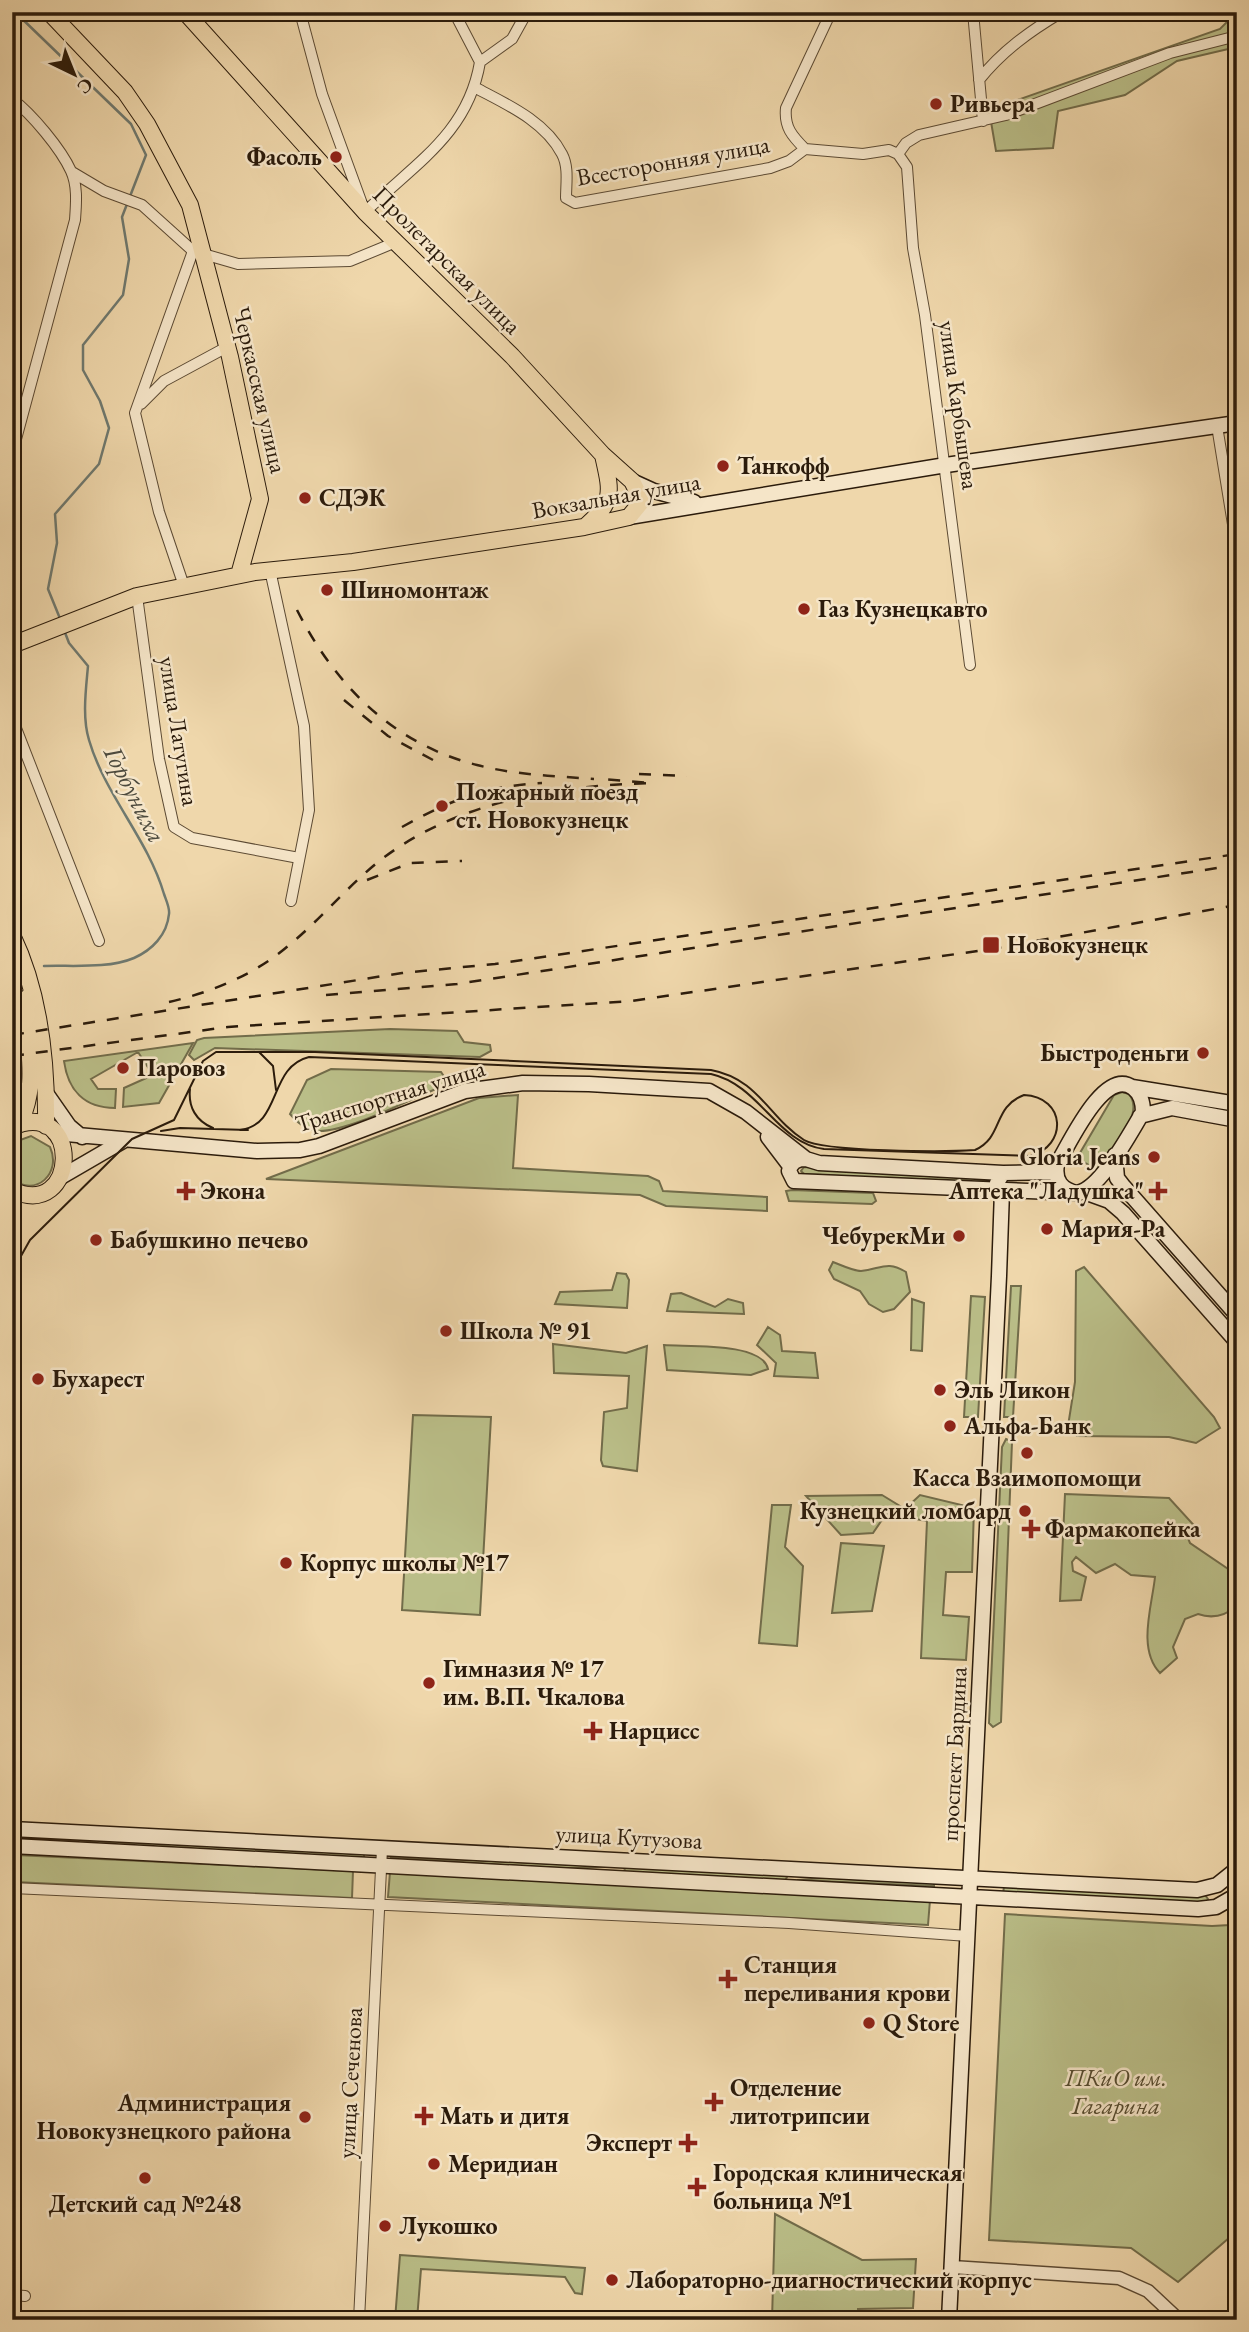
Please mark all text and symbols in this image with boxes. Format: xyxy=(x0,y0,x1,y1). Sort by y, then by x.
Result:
north arrow xyxy=(38,38,108,108)
text: С xyxy=(72,72,99,100)
place label: Ривьера xyxy=(950,88,1036,119)
marker: Ривьера xyxy=(928,96,944,112)
street label: Всесторонняя улица xyxy=(574,128,772,193)
place label: Фасоль xyxy=(247,141,322,172)
marker: Фасоль xyxy=(328,149,344,165)
street label: Пролетарская улица xyxy=(366,179,529,341)
street label: Черкасская улица xyxy=(226,304,295,476)
street label: улица Карбышева xyxy=(932,318,987,492)
place label: Танкофф xyxy=(737,450,830,481)
marker: Танкофф xyxy=(715,458,731,474)
street label: Вокзальная улица xyxy=(529,465,703,526)
place label: СДЭК xyxy=(319,482,387,513)
marker: СДЭК xyxy=(297,490,313,506)
place label: Шиномонтаж xyxy=(341,574,490,605)
marker: Шиномонтаж xyxy=(319,582,335,598)
place label: Газ Кузнецкавто xyxy=(818,593,988,625)
marker: Газ Кузнецкавто xyxy=(796,601,812,617)
street label: улица Латугина xyxy=(152,654,207,808)
water label: Горбуниха xyxy=(96,739,174,848)
place label: Пожарный поезд ст. Новокузнецк xyxy=(456,776,639,836)
marker: Пожарный поезд ст. Новокузнецк xyxy=(434,798,450,814)
place label: Новокузнецк xyxy=(1007,929,1149,961)
marker: Новокузнецк xyxy=(981,935,1001,955)
place label: Быстроденьги xyxy=(1040,1037,1189,1068)
marker: Быстроденьги xyxy=(1195,1045,1211,1061)
place label: Паровоз xyxy=(137,1052,225,1083)
street label: Транспортная улица xyxy=(291,1052,489,1139)
marker: Паровоз xyxy=(115,1060,131,1076)
place label: Gloria Jeans xyxy=(1020,1141,1140,1172)
marker: Gloria Jeans xyxy=(1146,1149,1162,1165)
place label: Экона xyxy=(200,1175,266,1206)
place label: Аптека "Ладушка" xyxy=(948,1175,1144,1207)
marker: Экона xyxy=(178,1183,194,1199)
marker: Аптека "Ладушка" xyxy=(1150,1183,1166,1199)
place label: Мария-Ра xyxy=(1061,1213,1166,1244)
place label: ЧебурекМи xyxy=(822,1220,945,1252)
marker: Мария-Ра xyxy=(1039,1221,1055,1237)
place label: Бабушкино печево xyxy=(110,1224,308,1256)
marker: ЧебурекМи xyxy=(951,1228,967,1244)
marker: Бабушкино печево xyxy=(88,1232,104,1248)
place label: Школа № 91 xyxy=(460,1315,592,1346)
marker: Школа № 91 xyxy=(438,1323,454,1339)
place label: Бухарест xyxy=(52,1363,145,1395)
marker: Бухарест xyxy=(30,1371,46,1387)
place label: Эль Ликон xyxy=(954,1374,1070,1405)
marker: Эль Ликон xyxy=(932,1382,948,1398)
place label: Альфа-Банк xyxy=(963,1410,1092,1441)
marker: Альфа-Банк xyxy=(942,1418,958,1434)
marker: Касса Взаимопомощи xyxy=(1019,1445,1035,1461)
place label: Касса Взаимопомощи xyxy=(913,1462,1141,1493)
place label: Кузнецкий ломбард xyxy=(800,1495,1011,1527)
marker: Кузнецкий ломбард xyxy=(1017,1503,1033,1519)
place label: Фармакопейка xyxy=(1045,1513,1201,1544)
marker: Фармакопейка xyxy=(1023,1521,1039,1537)
place label: Корпус школы №17 xyxy=(300,1547,509,1579)
marker: Корпус школы №17 xyxy=(278,1555,294,1571)
place label: Гимназия № 17 им. В.П. Чкалова xyxy=(443,1653,625,1712)
street label: проспект Бардина xyxy=(933,1666,974,1842)
marker: Гимназия № 17 им. В.П. Чкалова xyxy=(421,1675,437,1691)
place label: Нарцисс xyxy=(609,1715,700,1746)
marker: Нарцисс xyxy=(583,1721,603,1741)
street label: улица Кутузова xyxy=(555,1817,704,1856)
place label: Станция переливания крови xyxy=(744,1949,950,2008)
marker: Станция переливания крови xyxy=(718,1969,738,1989)
street label: улица Сеченова xyxy=(330,2006,369,2159)
place label: Q Store xyxy=(883,2007,960,2038)
marker: Q Store xyxy=(861,2015,877,2031)
park label: ПКиО им. Гагарина xyxy=(1064,2062,1167,2121)
place label: Отделение литотрипсии xyxy=(730,2072,870,2131)
place label: Администрация Новокузнецкого района xyxy=(37,2087,291,2147)
marker: Отделение литотрипсии xyxy=(704,2092,724,2112)
place label: Мать и дитя xyxy=(440,2100,569,2131)
marker: Мать и дитя xyxy=(414,2106,434,2126)
marker: Администрация Новокузнецкого района xyxy=(297,2109,313,2125)
place label: Эксперт xyxy=(586,2127,672,2158)
marker: Эксперт xyxy=(678,2133,698,2153)
place label: Меридиан xyxy=(448,2148,558,2179)
marker: Меридиан xyxy=(426,2156,442,2172)
place label: Городская клиническая больница №1 xyxy=(713,2157,963,2216)
marker: Детский сад №248 xyxy=(137,2170,153,2186)
marker: Городская клиническая больница №1 xyxy=(687,2177,707,2197)
place label: Детский сад №248 xyxy=(48,2188,242,2219)
place label: Лукошко xyxy=(399,2210,498,2242)
marker: Лукошко xyxy=(377,2218,393,2234)
place label: Лабораторно-диагностический корпус xyxy=(626,2264,1032,2296)
marker: Лабораторно-диагностический корпус xyxy=(604,2272,620,2288)

